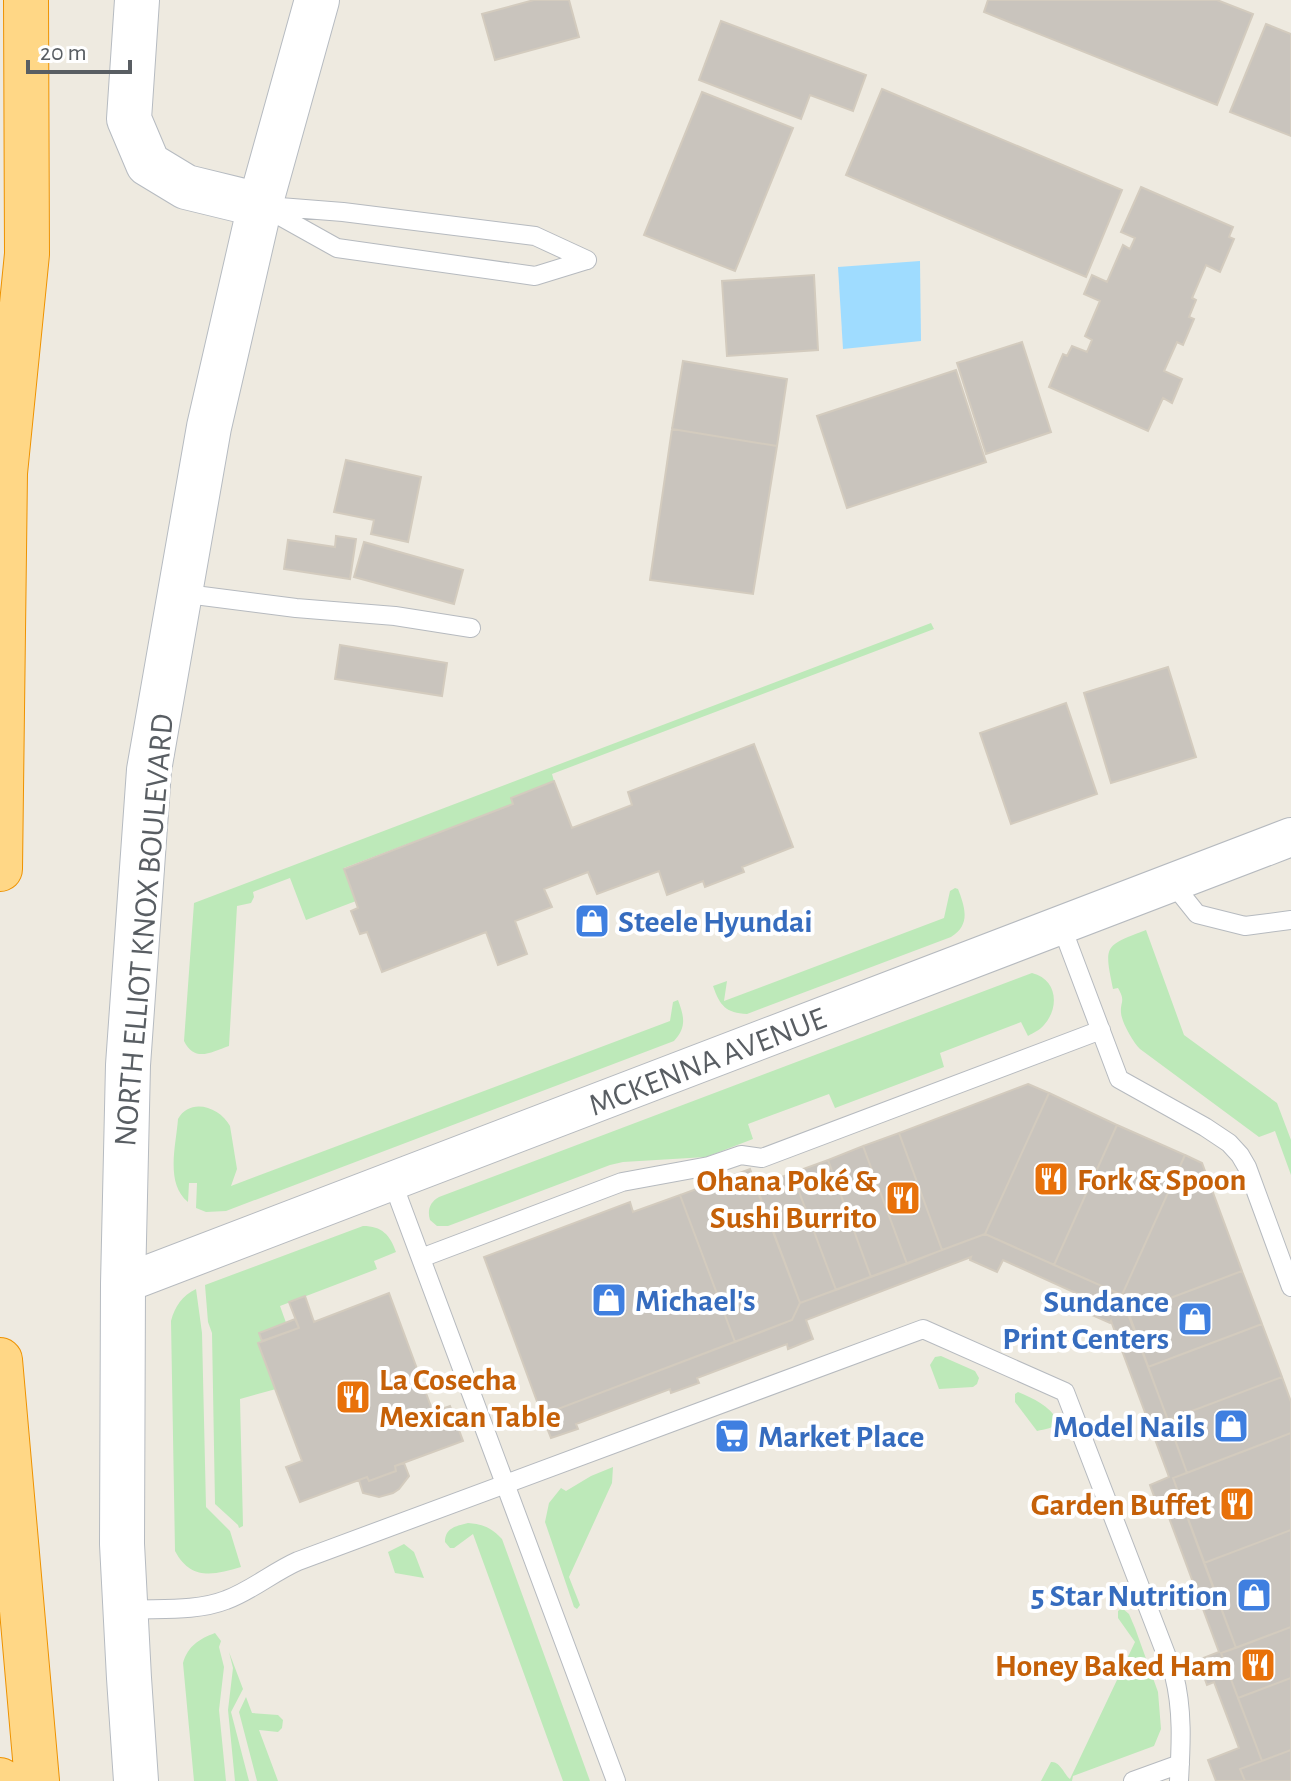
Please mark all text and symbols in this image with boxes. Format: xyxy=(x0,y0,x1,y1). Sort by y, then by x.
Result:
scale bar xyxy=(28,24,130,74)
text: 20 m xyxy=(40,41,87,65)
street label: NORTH ELLIOT KNOX BOULEVARD xyxy=(109,712,179,1148)
shop icon: Steele Hyundai xyxy=(573,902,611,940)
place label: Steele Hyundai xyxy=(618,906,813,938)
street label: MCKENNA AVENUE xyxy=(585,1002,830,1122)
restaurant icon: Fork & Spoon xyxy=(1032,1160,1070,1198)
place label: Fork & Spoon xyxy=(1077,1164,1246,1196)
place label: Ohana Poké & Sushi Burrito xyxy=(696,1165,877,1234)
restaurant icon: Ohana Poké & Sushi Burrito xyxy=(884,1179,922,1217)
shop icon: Michael's xyxy=(590,1281,628,1319)
place label: Michael's xyxy=(635,1285,755,1317)
place label: Sundance Print Centers xyxy=(1002,1286,1169,1355)
shop icon: Sundance Print Centers xyxy=(1176,1300,1214,1338)
place label: La Cosecha Mexican Table xyxy=(379,1364,561,1433)
restaurant icon: La Cosecha Mexican Table xyxy=(334,1378,372,1416)
shop icon: Model Nails xyxy=(1212,1407,1250,1445)
place label: Model Nails xyxy=(1053,1411,1205,1443)
supermarket icon: Market Place xyxy=(713,1417,751,1455)
place label: Market Place xyxy=(758,1421,924,1453)
restaurant icon: Garden Buffet xyxy=(1218,1485,1256,1523)
place label: Garden Buffet xyxy=(1031,1489,1211,1521)
shop icon: 5 Star Nutrition xyxy=(1235,1576,1273,1614)
place label: 5 Star Nutrition xyxy=(1031,1580,1228,1612)
restaurant icon: Honey Baked Ham xyxy=(1239,1646,1277,1684)
place label: Honey Baked Ham xyxy=(995,1650,1232,1682)

